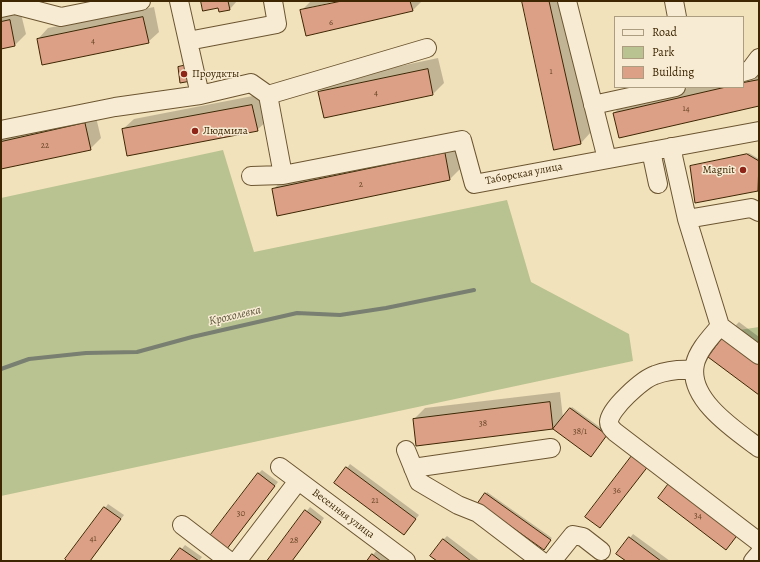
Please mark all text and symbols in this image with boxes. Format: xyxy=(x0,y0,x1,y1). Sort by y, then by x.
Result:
legend xyxy=(614,16,744,88)
house number: 6 xyxy=(329,18,333,28)
text: Road xyxy=(652,24,677,40)
house number: 4 xyxy=(91,36,95,46)
text: Park xyxy=(652,44,675,60)
text: Building xyxy=(652,64,694,80)
place label: Проудкты xyxy=(192,67,239,81)
house number: 1 xyxy=(549,67,553,77)
marker: Проудкты xyxy=(179,69,189,79)
house number: 4 xyxy=(374,88,378,98)
house number: 14 xyxy=(682,104,690,114)
place label: Людмила xyxy=(203,124,248,138)
marker: Людмила xyxy=(190,126,200,136)
house number: 22 xyxy=(41,141,49,151)
street label: Таборская улица xyxy=(484,160,564,188)
place label: Magnit xyxy=(702,163,735,177)
marker: Magnit xyxy=(738,165,748,175)
house number: 2 xyxy=(359,180,363,190)
water label: Крохолевка xyxy=(208,303,262,329)
house number: 38 xyxy=(479,419,487,429)
house number: 38/1 xyxy=(573,427,587,437)
street label: Весенняя улица xyxy=(309,486,377,542)
house number: 36 xyxy=(613,486,621,496)
house number: 21 xyxy=(371,496,379,506)
house number: 30 xyxy=(237,509,245,519)
house number: 34 xyxy=(694,511,702,521)
house number: 41 xyxy=(89,534,97,544)
house number: 28 xyxy=(290,536,298,546)

